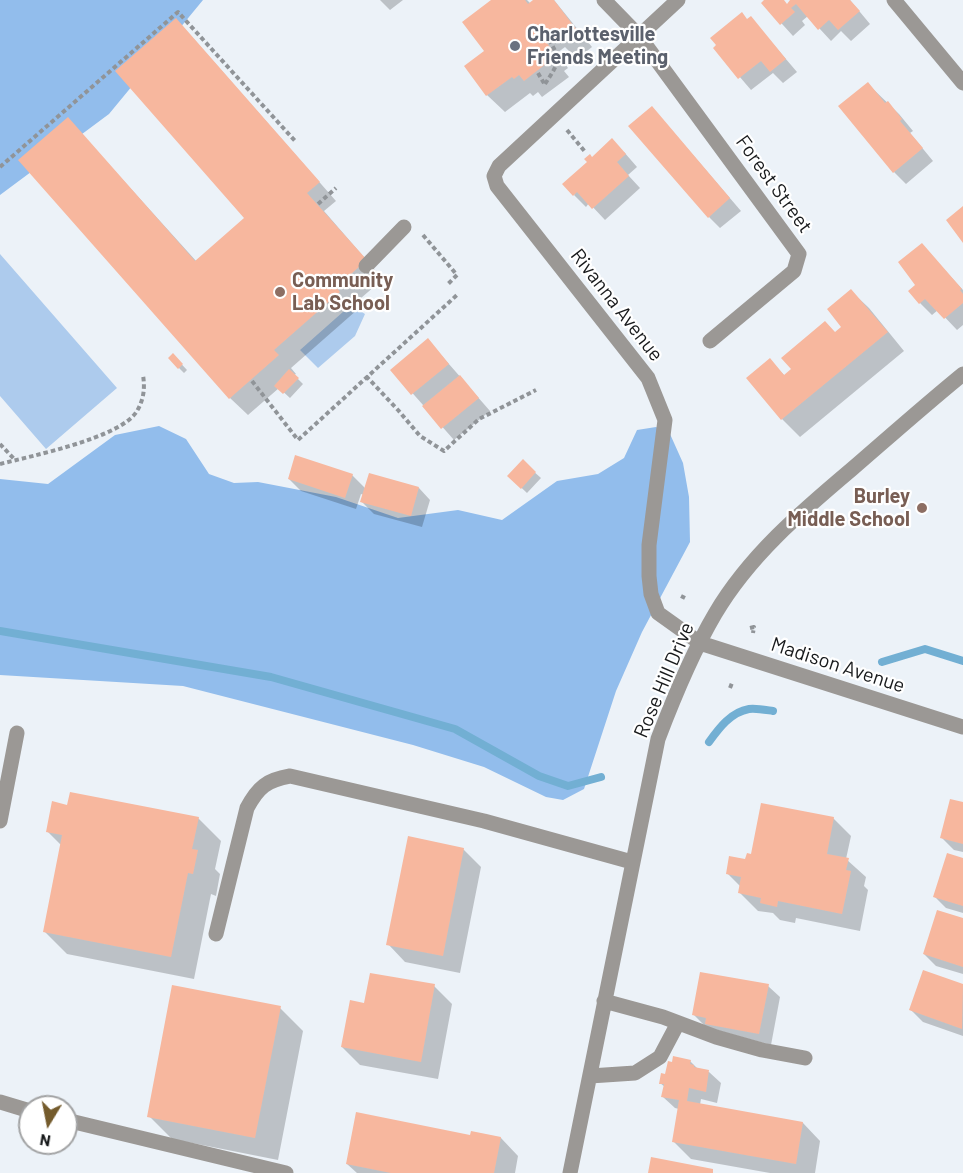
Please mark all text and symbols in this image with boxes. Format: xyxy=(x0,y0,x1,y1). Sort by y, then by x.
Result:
place label: Charlottesville Friends Meeting xyxy=(527,22,668,69)
marker: Charlottesville Friends Meeting xyxy=(508,39,522,53)
street label: Forest Street xyxy=(731,131,817,237)
street label: Rivanna Avenue xyxy=(566,244,668,366)
place label: Community Lab School xyxy=(292,268,393,315)
marker: Community Lab School xyxy=(273,285,287,299)
place label: Burley Middle School xyxy=(787,484,910,531)
marker: Burley Middle School xyxy=(915,501,929,515)
street label: Rose Hill Drive xyxy=(629,619,699,741)
street label: Madison Avenue xyxy=(768,632,908,698)
north arrow xyxy=(18,1095,78,1155)
text: N xyxy=(38,1131,52,1152)

